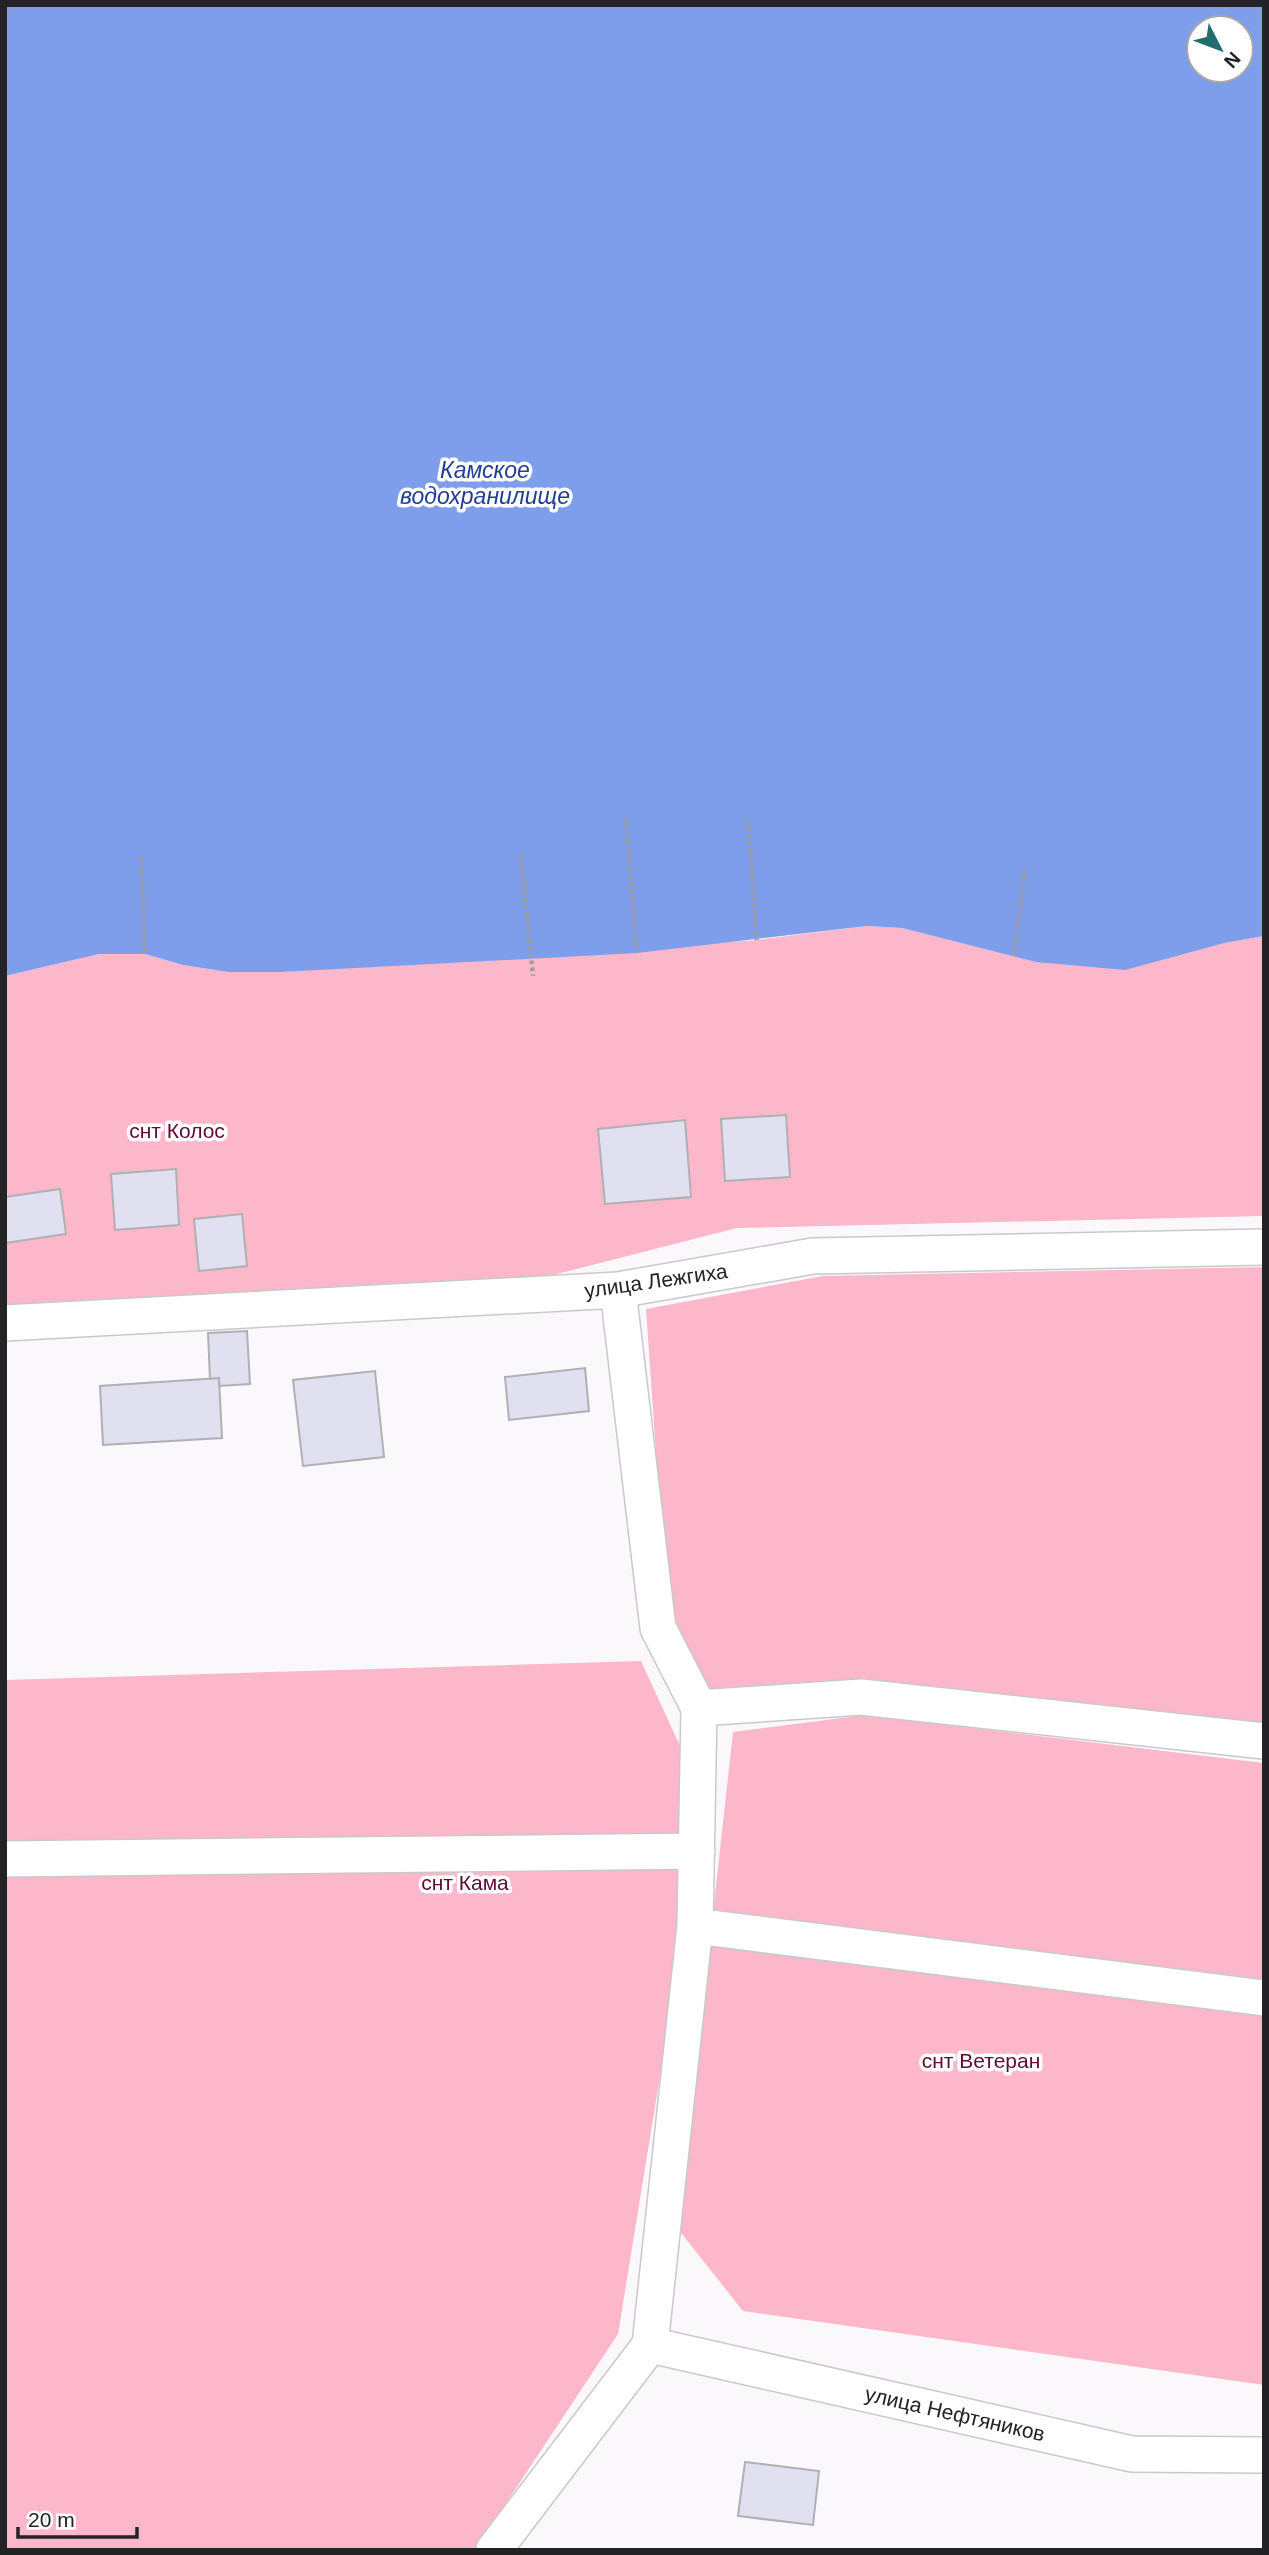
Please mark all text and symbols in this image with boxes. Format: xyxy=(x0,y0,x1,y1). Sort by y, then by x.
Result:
north arrow xyxy=(1185,14,1255,84)
text: N xyxy=(1220,48,1245,72)
water label: Камское водохранилище xyxy=(400,457,570,509)
park label: снт Колос xyxy=(129,1119,225,1142)
street label: улица Лежгиха xyxy=(583,1259,729,1302)
park label: снт Кама xyxy=(421,1871,509,1894)
park label: снт Ветеран xyxy=(922,2049,1040,2072)
street label: улица Нефтяников xyxy=(863,2382,1047,2445)
scale bar xyxy=(18,2496,136,2540)
text: 20 m xyxy=(28,2508,75,2531)

